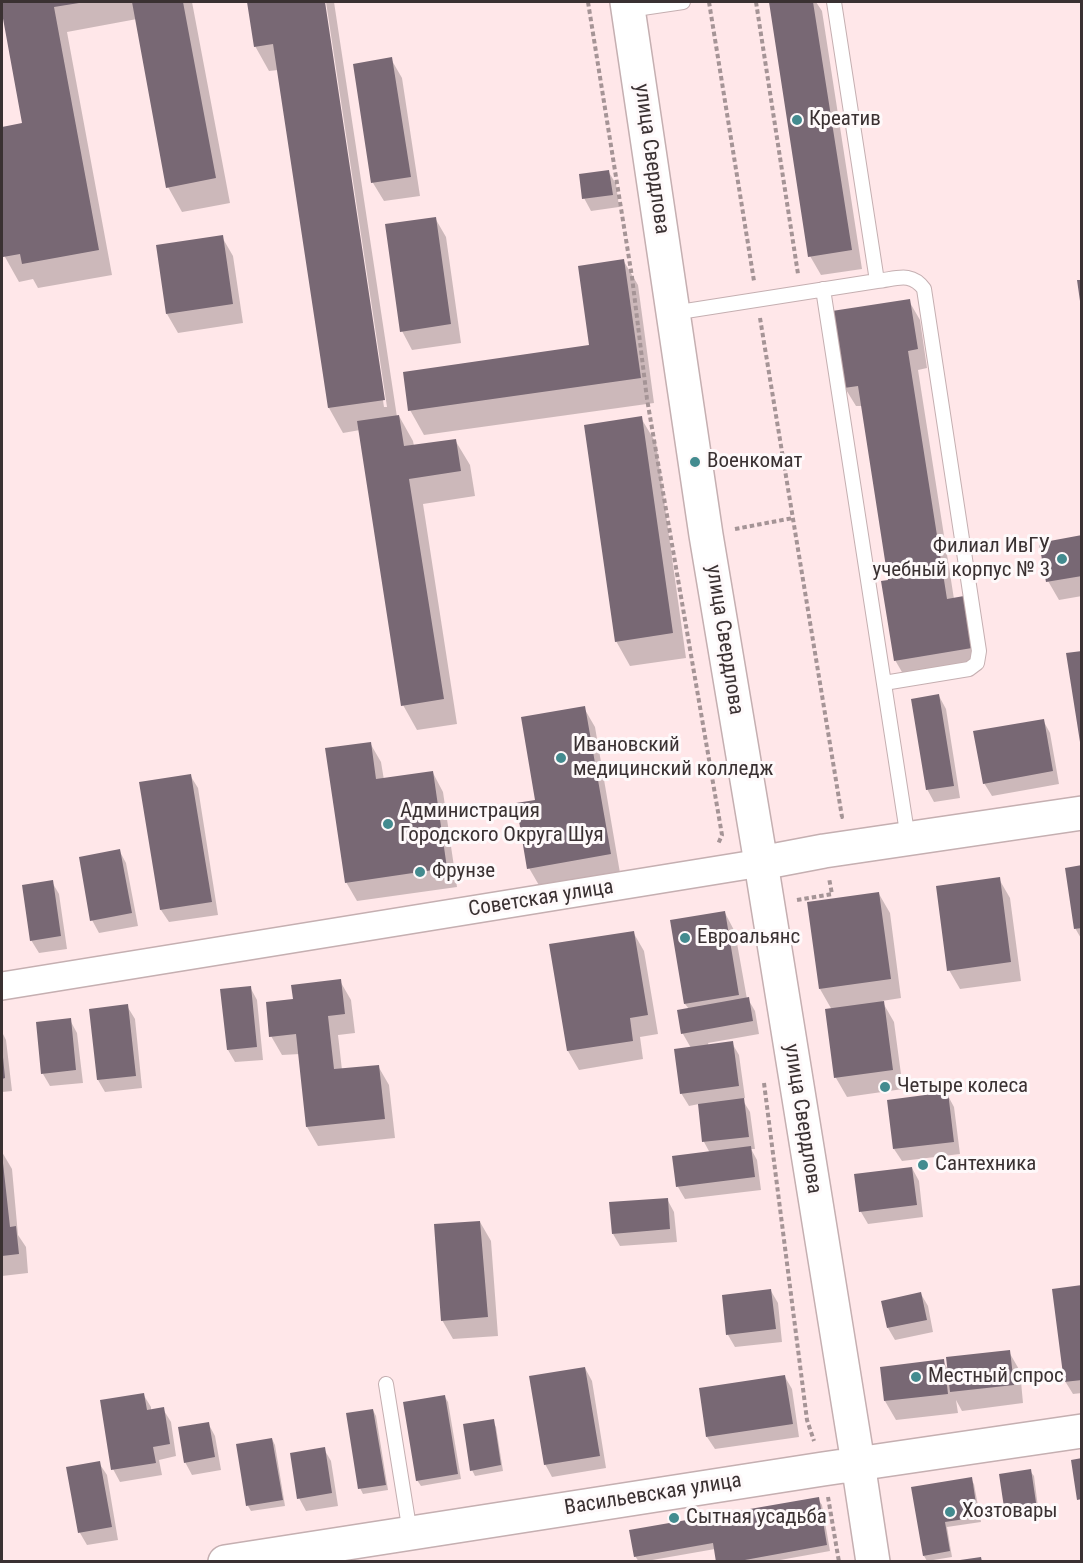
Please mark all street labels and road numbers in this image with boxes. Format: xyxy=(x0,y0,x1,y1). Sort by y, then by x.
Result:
street label: улица Свердлова xyxy=(628,82,674,236)
street label: улица Свердлова xyxy=(700,563,748,717)
street label: Советская улица xyxy=(467,875,615,923)
street label: улица Свердлова xyxy=(778,1042,826,1196)
street label: Васильевская улица xyxy=(563,1469,743,1521)

